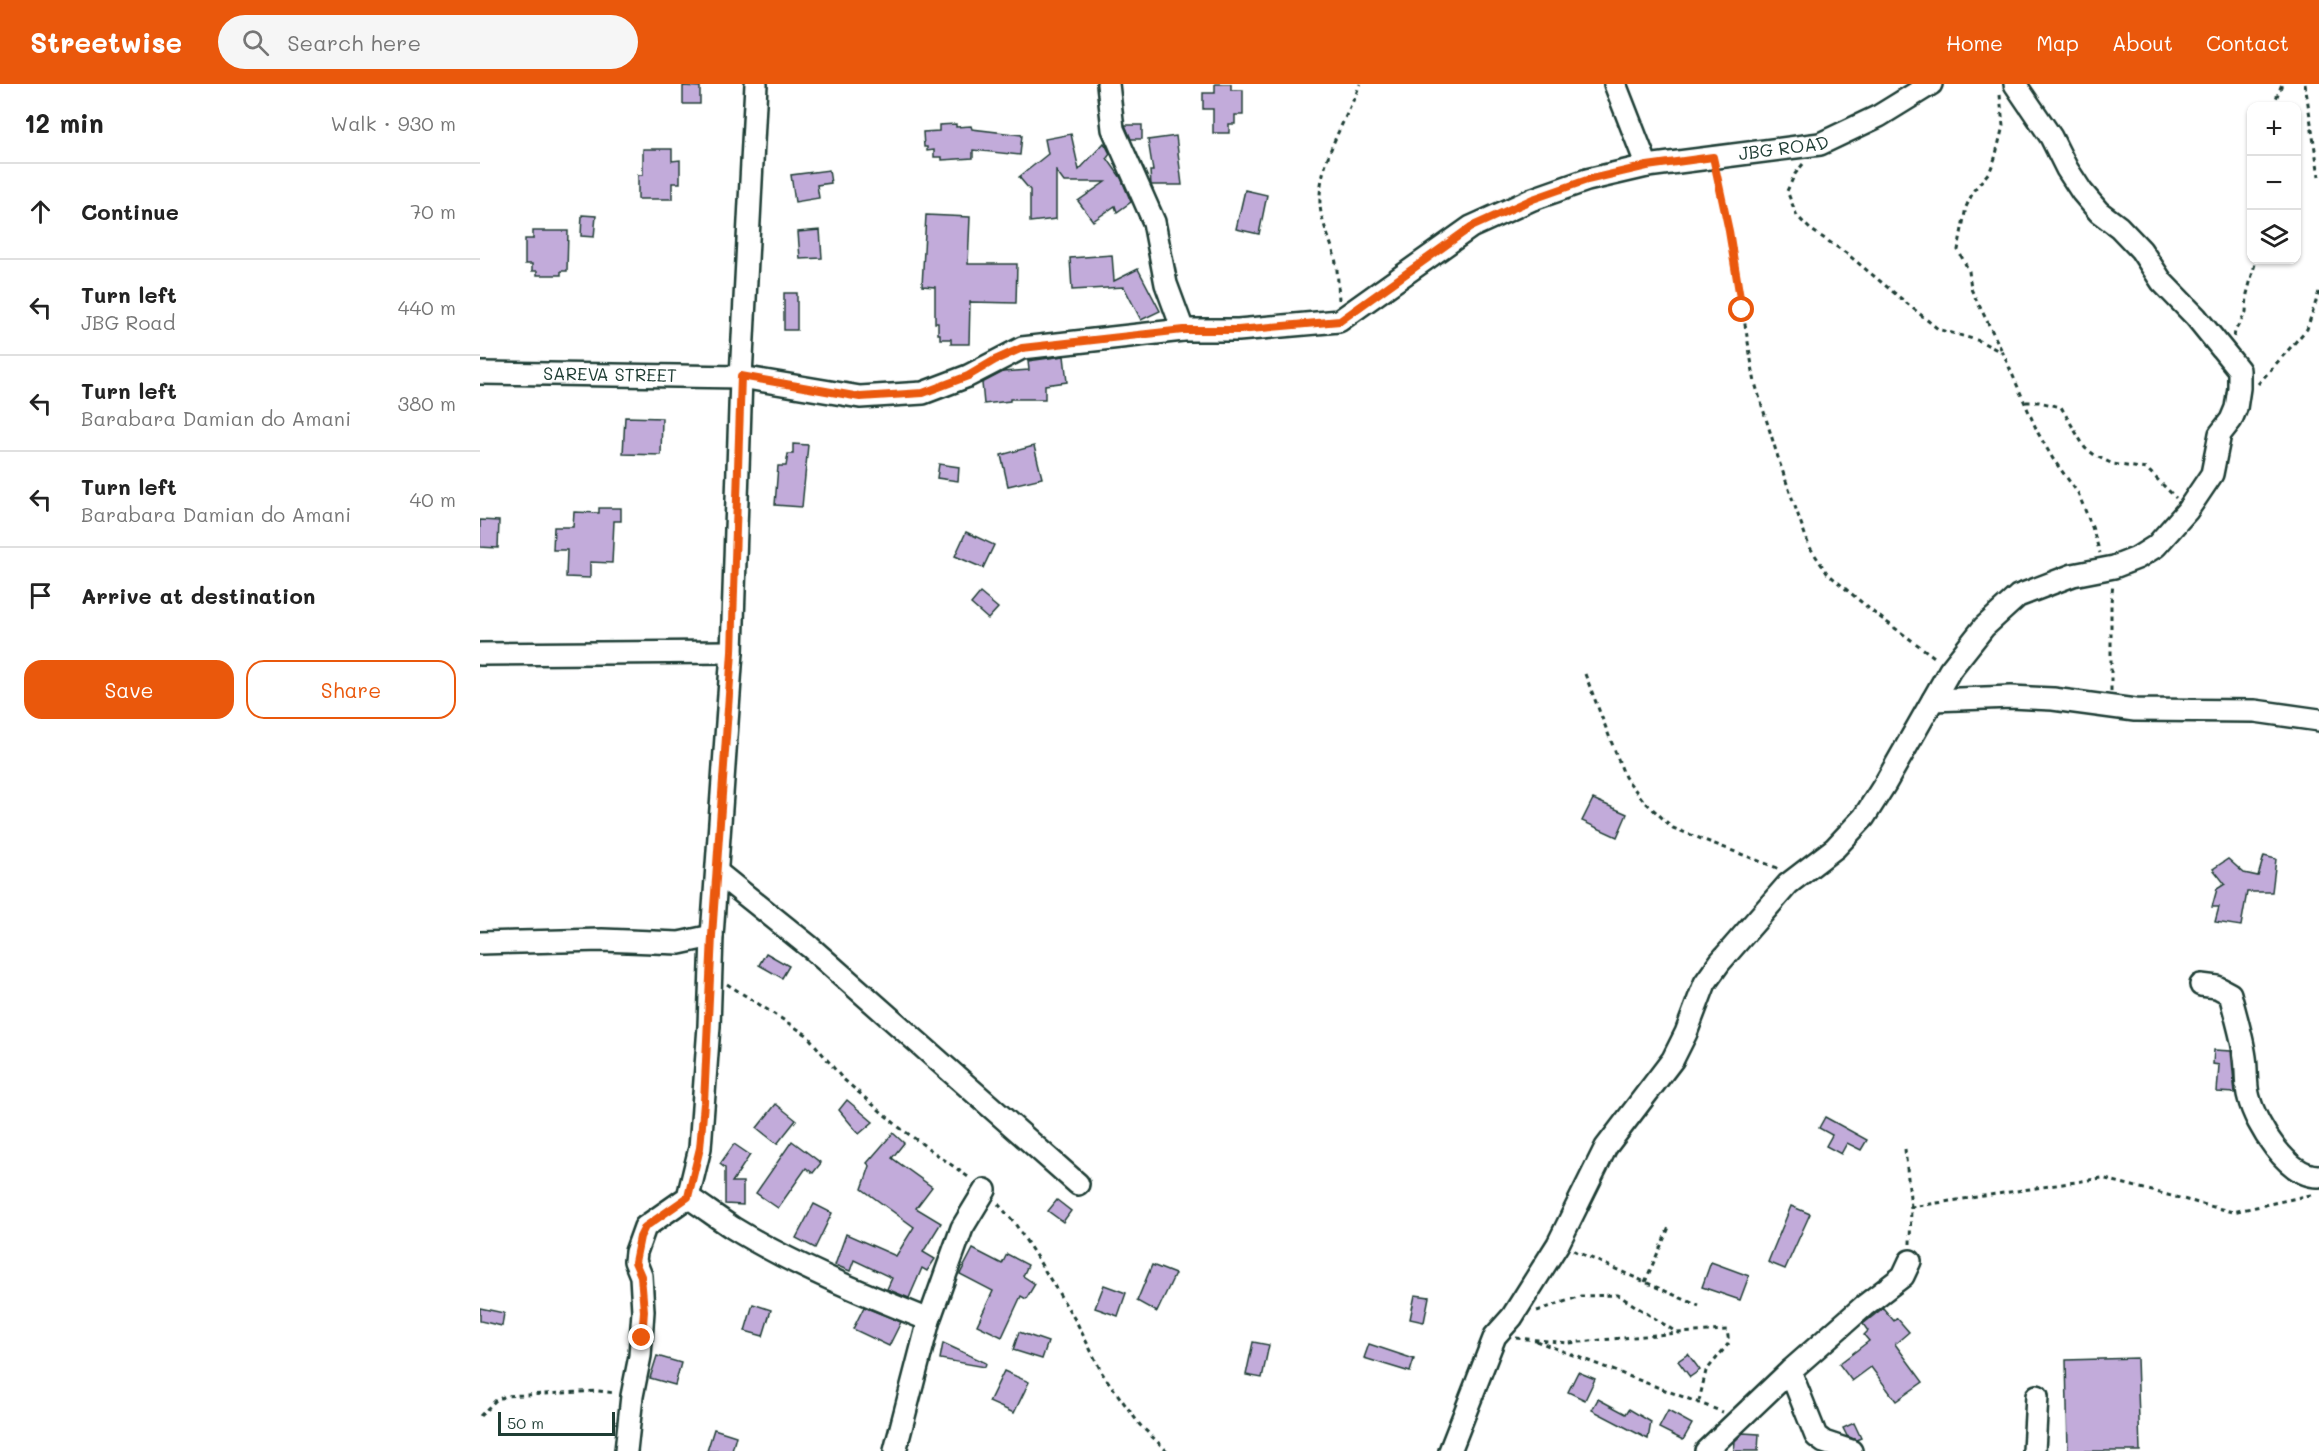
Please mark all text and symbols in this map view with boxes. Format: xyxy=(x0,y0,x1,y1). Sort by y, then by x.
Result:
search box xyxy=(218,15,638,69)
text: Streetwise xyxy=(30,24,182,60)
icon: search xyxy=(239,26,272,59)
text: Search here xyxy=(287,28,421,57)
text: Home xyxy=(1946,29,2003,56)
text: Map xyxy=(2036,29,2079,56)
text: About xyxy=(2112,29,2173,56)
text: Contact xyxy=(2206,29,2289,56)
map controls xyxy=(2247,102,2301,264)
button: + xyxy=(2247,102,2301,156)
text: 12 min xyxy=(24,106,104,140)
text: Walk · 930 m xyxy=(331,110,456,136)
street label: JBG ROAD xyxy=(1737,128,1833,165)
button: − xyxy=(2247,156,2301,210)
icon: ahead xyxy=(24,195,57,228)
text: Continue xyxy=(81,197,179,226)
text: 70 m xyxy=(410,198,456,224)
button: layers xyxy=(2247,210,2301,264)
text: Turn left xyxy=(81,280,177,309)
icon: left xyxy=(24,291,57,324)
text: 440 m xyxy=(398,294,456,320)
route start xyxy=(1728,296,1754,322)
text: JBG Road xyxy=(81,309,175,335)
street label: SAREVA STREET xyxy=(543,361,677,387)
text: Turn left xyxy=(81,376,177,405)
icon: left xyxy=(24,387,57,420)
text: 380 m xyxy=(398,390,456,416)
text: Barabara Damian do Amani xyxy=(81,405,351,431)
text: Turn left xyxy=(81,472,177,501)
icon: left xyxy=(24,483,57,516)
text: 40 m xyxy=(410,486,456,512)
text: Barabara Damian do Amani xyxy=(81,501,351,527)
icon: arrive xyxy=(24,579,57,612)
text: Arrive at destination xyxy=(81,581,316,610)
button: Save xyxy=(24,660,234,719)
button: Share xyxy=(246,660,456,719)
route end xyxy=(628,1324,654,1350)
scale bar xyxy=(498,1409,615,1436)
text: 50 m xyxy=(507,1412,544,1433)

